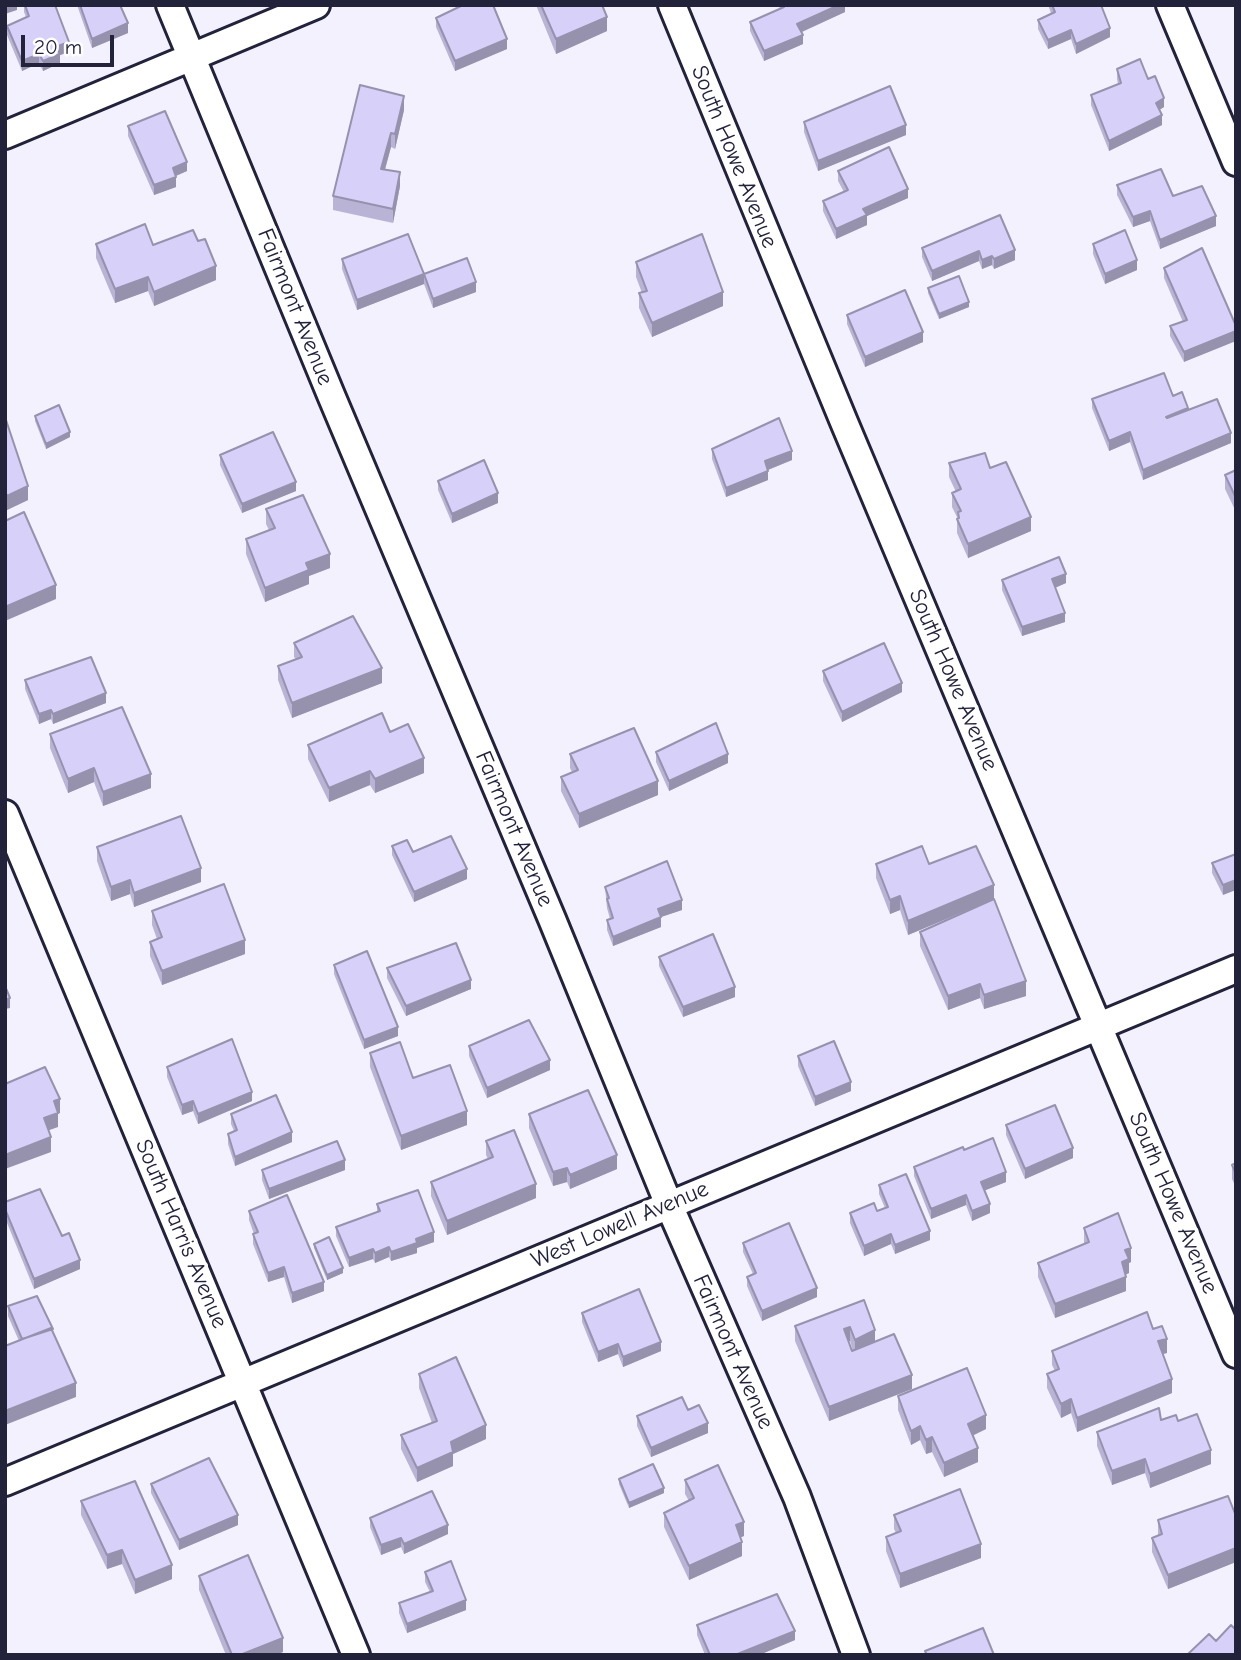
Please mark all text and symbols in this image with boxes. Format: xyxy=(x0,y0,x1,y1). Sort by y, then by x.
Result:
scale bar xyxy=(24,21,117,65)
text: 20 m xyxy=(34,35,82,59)
street label: South Howe Avenue xyxy=(685,62,783,252)
street label: Fairmont Avenue xyxy=(251,225,339,389)
street label: South Howe Avenue xyxy=(902,585,1004,775)
street label: Fairmont Avenue xyxy=(469,747,559,911)
street label: South Howe Avenue xyxy=(1122,1108,1224,1298)
street label: South Harris Avenue xyxy=(129,1135,233,1333)
street label: West Lowell Avenue xyxy=(527,1175,713,1275)
street label: Fairmont Avenue xyxy=(687,1270,779,1434)

